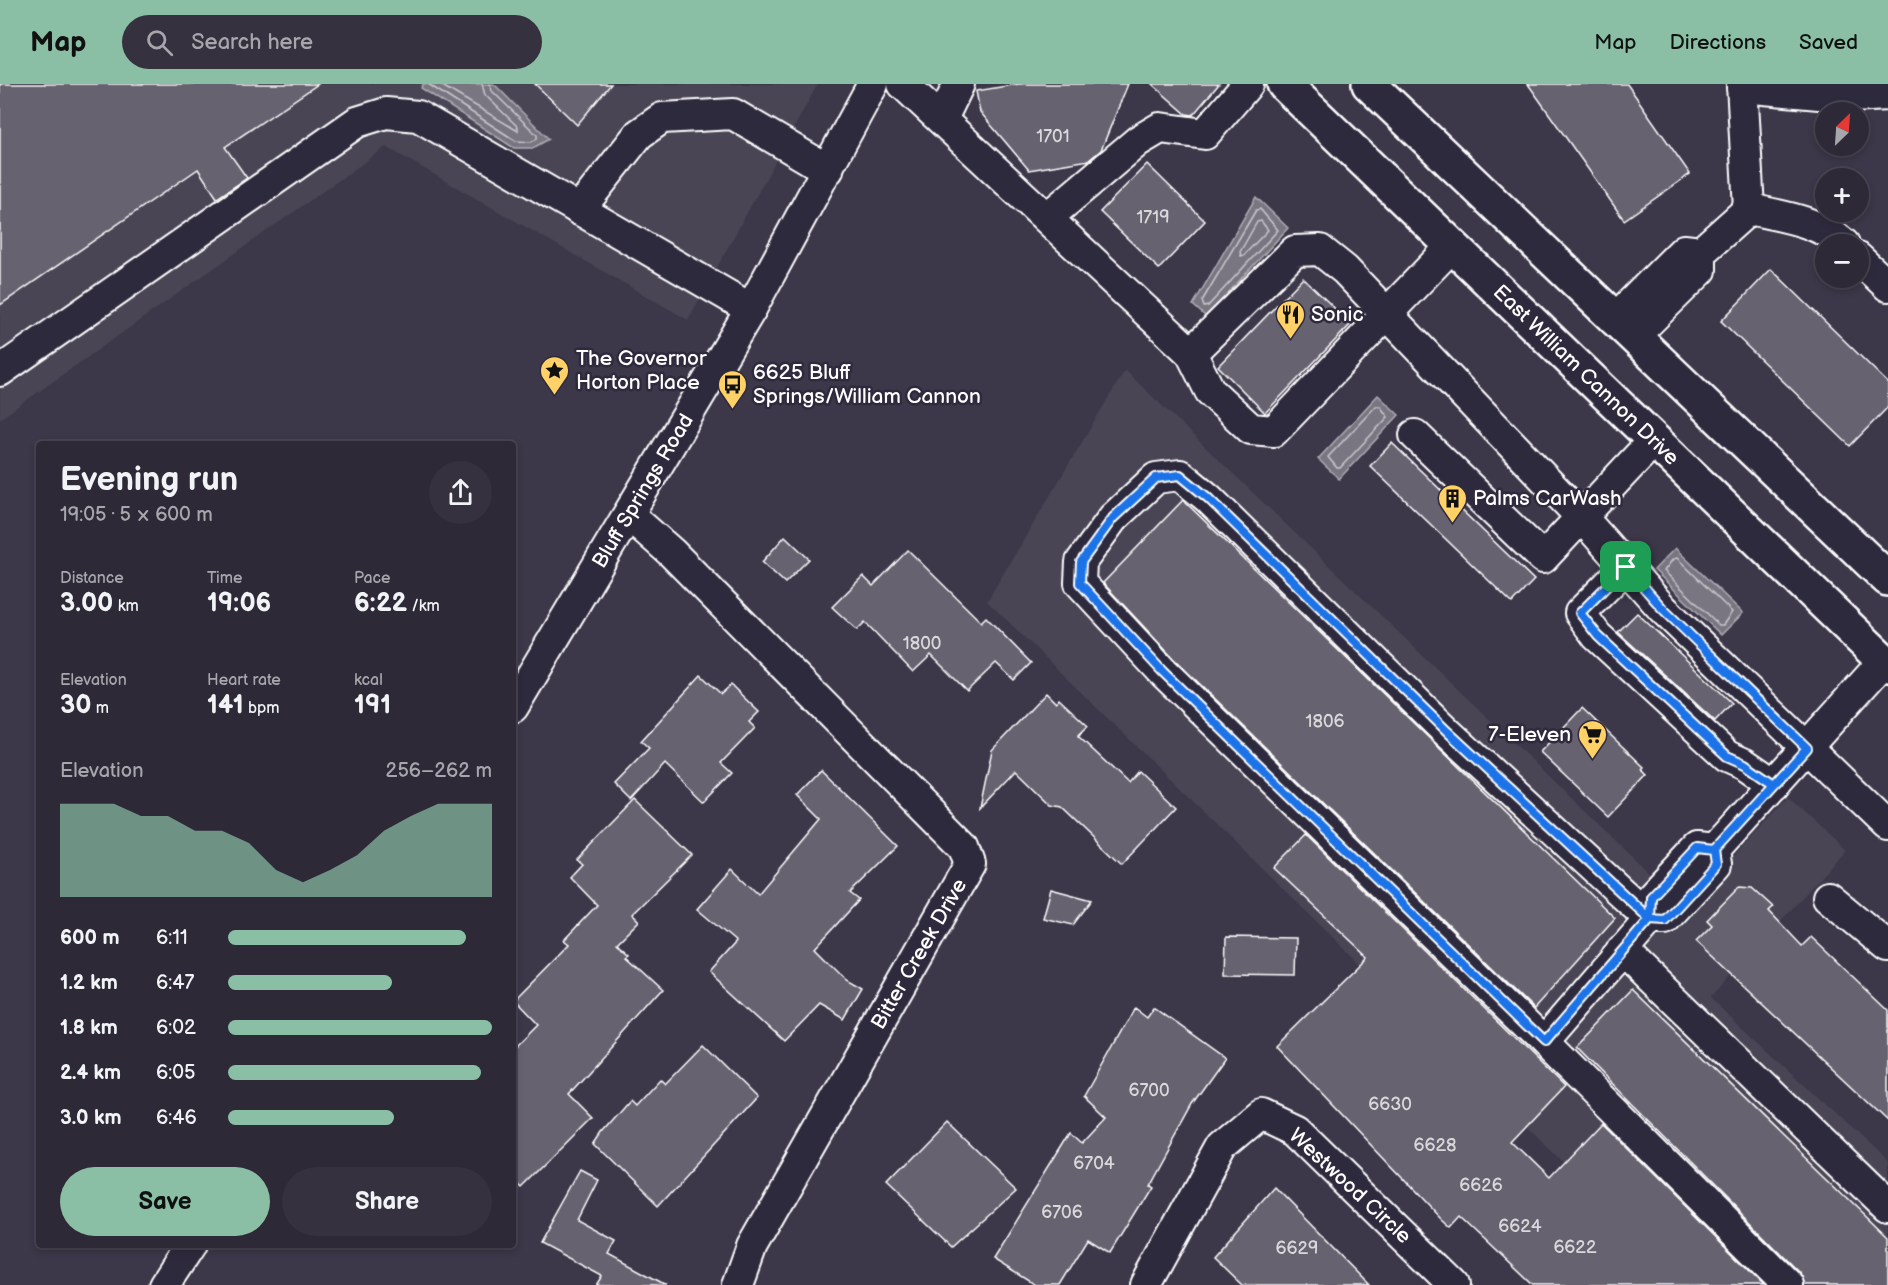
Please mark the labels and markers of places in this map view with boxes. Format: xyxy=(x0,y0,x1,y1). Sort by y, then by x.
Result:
restaurant icon: Sonic xyxy=(1274,298,1306,340)
place label: Sonic xyxy=(1311,302,1364,327)
place label: The Governor Horton Place xyxy=(576,346,707,395)
place icon: The Governor Horton Place xyxy=(539,354,571,396)
place label: 6625 Bluff Springs/William Cannon xyxy=(753,360,981,409)
bus stop icon: 6625 Bluff Springs/William Cannon xyxy=(716,368,748,410)
building icon: Palms CarWash xyxy=(1436,482,1468,524)
place label: Palms CarWash xyxy=(1473,486,1622,511)
pin xyxy=(1600,541,1651,592)
supermarket icon: 7-Eleven xyxy=(1576,718,1608,760)
place label: 7-Eleven xyxy=(1488,722,1571,747)

